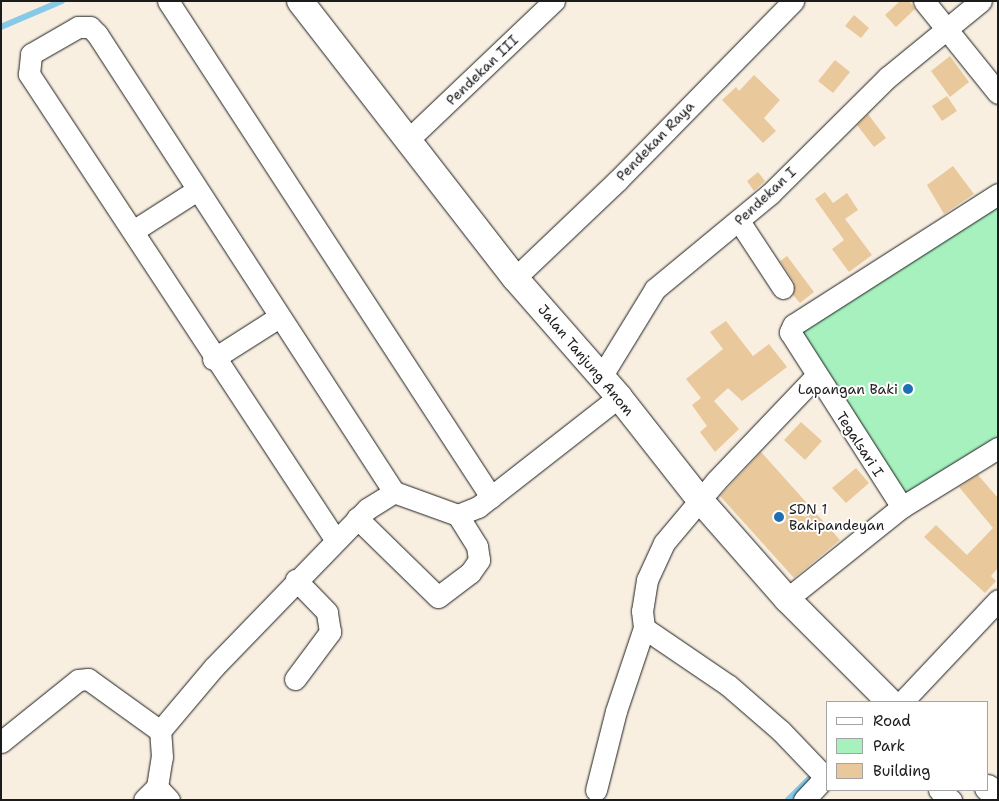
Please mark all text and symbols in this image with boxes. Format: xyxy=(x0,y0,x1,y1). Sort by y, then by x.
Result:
street label: Pendekan III xyxy=(442,31,522,109)
street label: Pendekan Raya xyxy=(613,98,697,184)
street label: Pendekan I xyxy=(731,163,799,229)
street label: Jalan Tanjung Anom xyxy=(535,301,637,419)
place label: Lapangan Baki xyxy=(798,381,898,397)
marker: Lapangan Baki xyxy=(902,383,914,395)
street label: Tegalsari I xyxy=(833,408,887,480)
place label: SDN 1 Bakipandeyan xyxy=(789,501,884,534)
marker: SDN 1 Bakipandeyan xyxy=(773,511,785,523)
legend xyxy=(826,701,989,791)
text: Road xyxy=(873,711,911,731)
text: Park xyxy=(873,736,905,756)
text: Building xyxy=(873,761,930,781)

